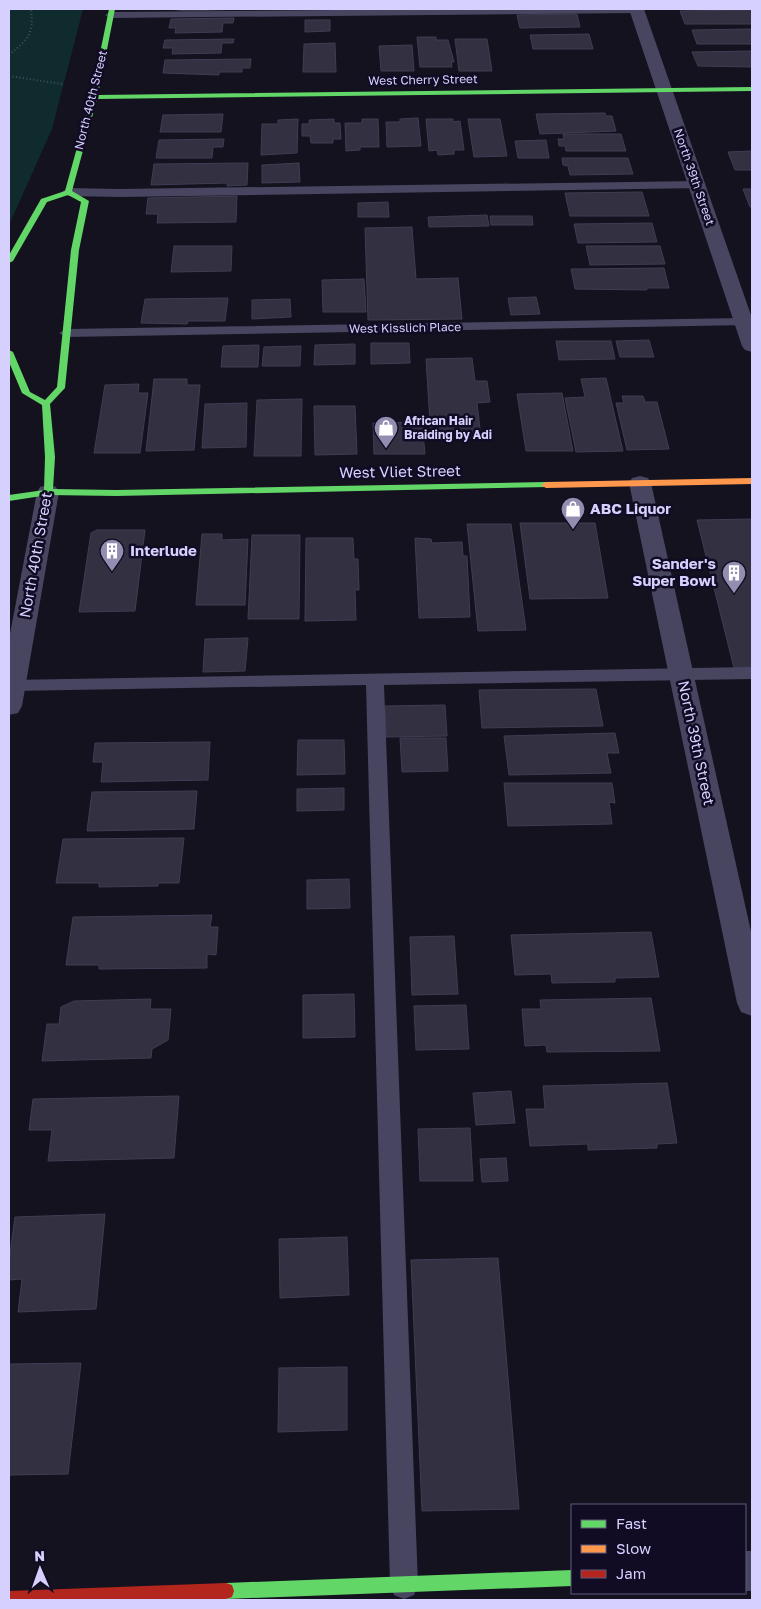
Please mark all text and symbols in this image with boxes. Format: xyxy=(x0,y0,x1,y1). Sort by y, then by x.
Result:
street label: North 40th Street xyxy=(71,48,110,151)
street label: West Cherry Street xyxy=(368,71,478,88)
street label: North 39th Street xyxy=(671,126,718,227)
street label: West Kisslich Place xyxy=(349,319,461,336)
place label: African Hair Braiding by Adi xyxy=(404,413,492,442)
shop icon: African Hair Braiding by Adi xyxy=(373,415,399,449)
street label: West Vliet Street xyxy=(339,461,461,481)
street label: North 40th Street xyxy=(15,491,55,619)
shop icon: ABC Liquor xyxy=(560,496,586,530)
place label: ABC Liquor xyxy=(590,499,671,517)
building icon: Interlude xyxy=(99,538,125,572)
place label: Interlude xyxy=(130,541,197,559)
place label: Sander's Super Bowl xyxy=(632,554,716,589)
building icon: Sander's Super Bowl xyxy=(721,560,747,594)
street label: North 39th Street xyxy=(675,679,719,807)
legend xyxy=(571,1504,746,1594)
text: Fast xyxy=(616,1514,647,1532)
text: Slow xyxy=(616,1539,651,1557)
north arrow xyxy=(15,1544,65,1594)
text: N xyxy=(34,1547,45,1564)
text: Jam xyxy=(616,1564,646,1582)

